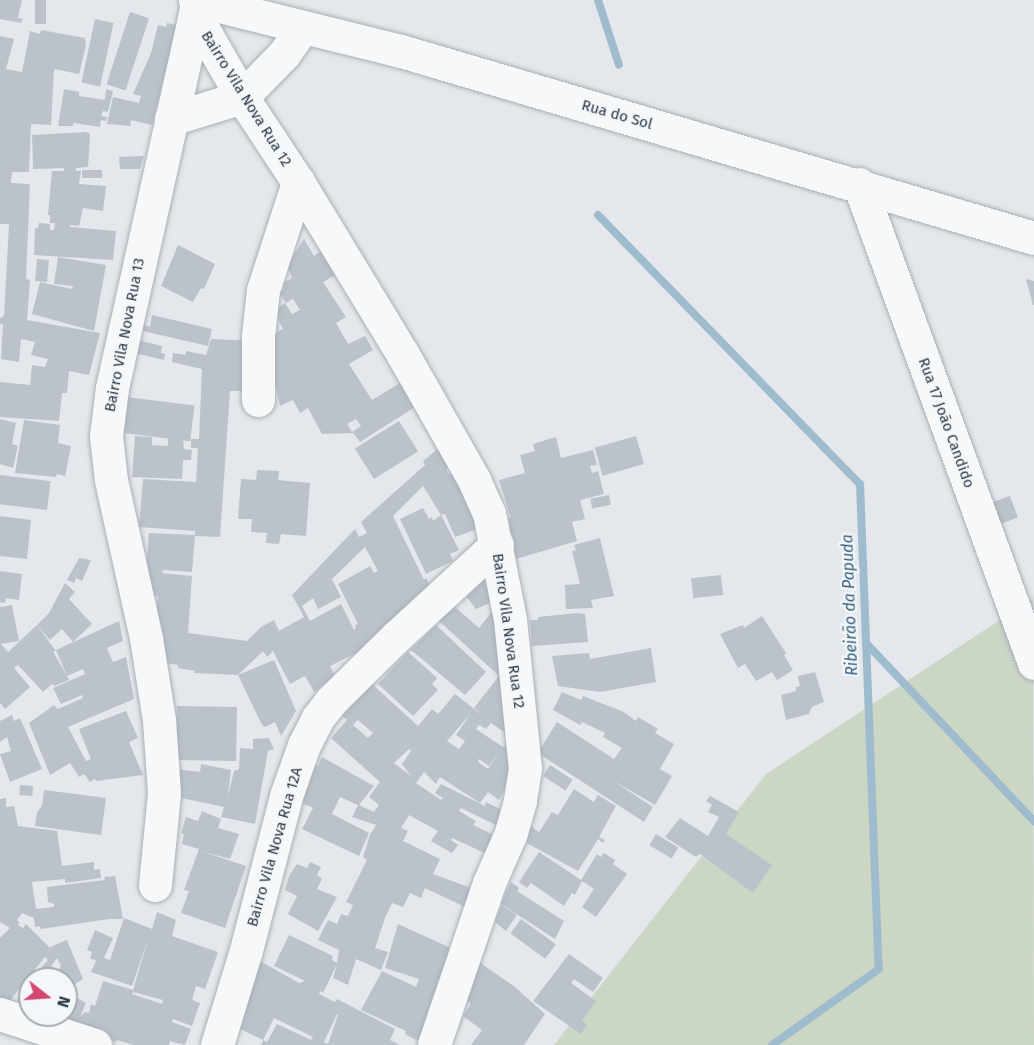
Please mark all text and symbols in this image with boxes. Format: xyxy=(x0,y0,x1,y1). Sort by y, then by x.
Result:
street label: Bairro Vila Nova Rua 12 xyxy=(197,28,295,170)
street label: Rua do Sol xyxy=(579,96,655,134)
street label: Bairro Vila Nova Rua 13 xyxy=(101,256,149,414)
street label: Rua 17 João Candido xyxy=(914,355,978,491)
water label: Ribeirão da Papuda xyxy=(838,534,862,676)
street label: Bairro Vila Nova Rua 12 xyxy=(488,552,528,710)
street label: Bairro Vila Nova Rua 12A xyxy=(244,765,306,929)
north arrow xyxy=(18,967,78,1027)
text: N xyxy=(53,994,74,1010)

